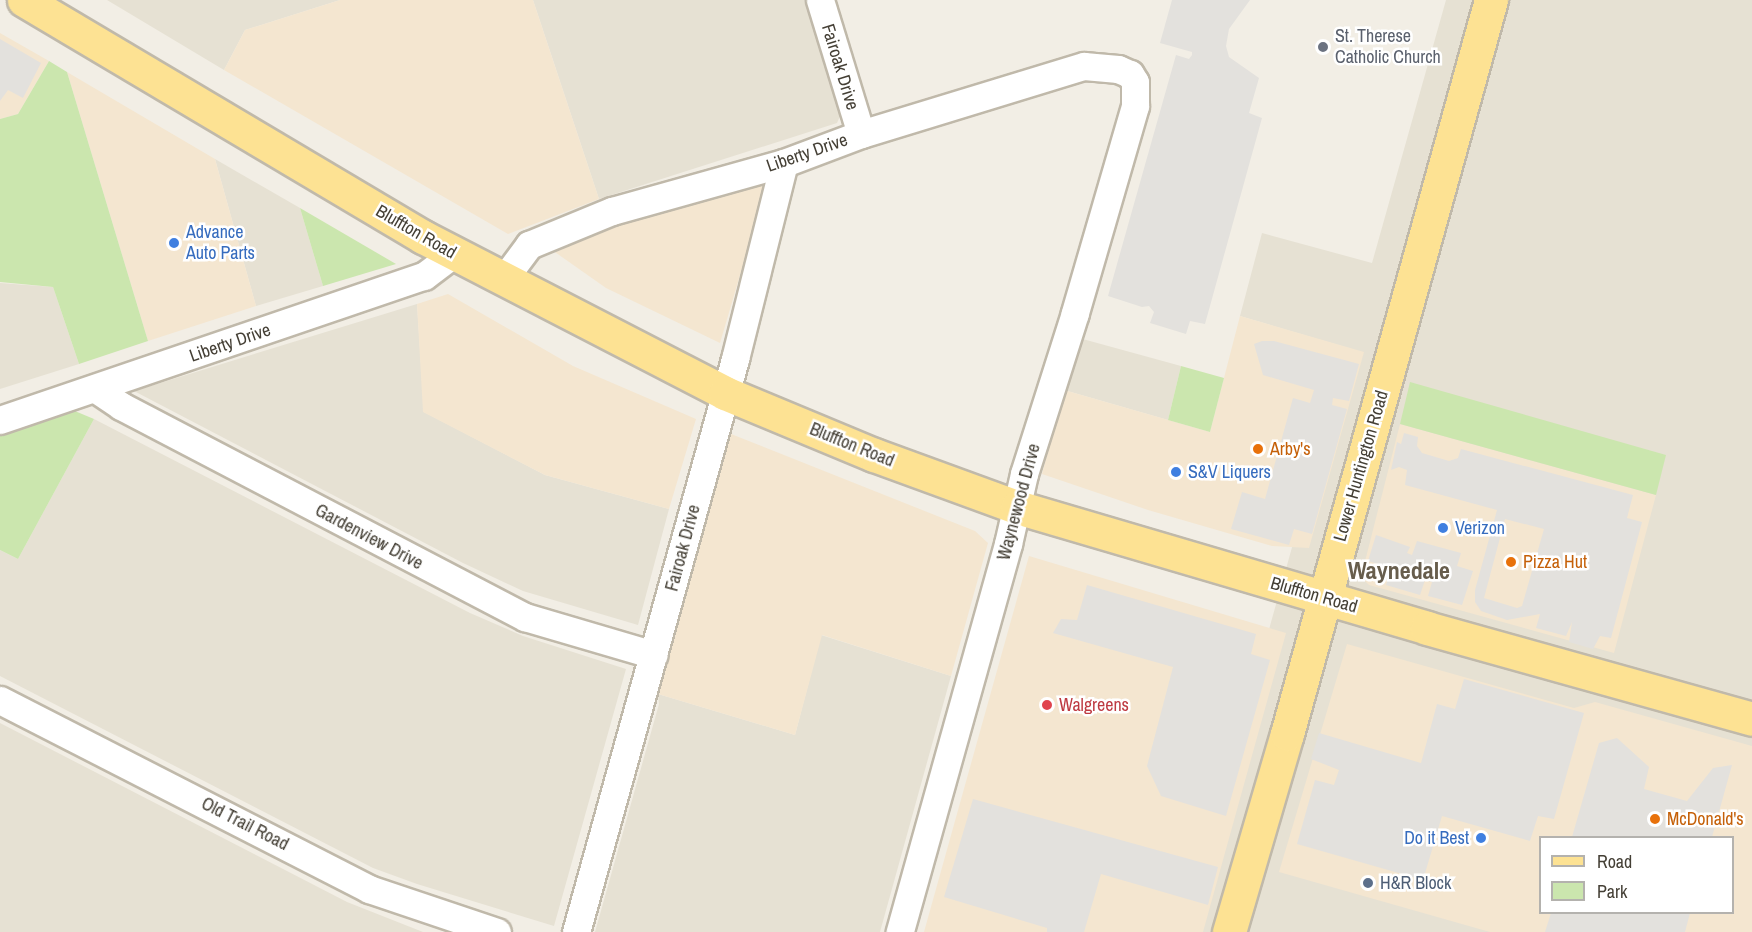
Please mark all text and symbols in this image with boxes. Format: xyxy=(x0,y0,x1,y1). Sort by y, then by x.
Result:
street label: Fairoak Drive xyxy=(817,21,863,113)
place label: St. Therese Catholic Church xyxy=(1335,26,1441,68)
marker: St. Therese Catholic Church xyxy=(1316,40,1330,54)
street label: Liberty Drive xyxy=(764,129,850,177)
street label: Bluffton Road xyxy=(372,200,460,264)
place label: Advance Auto Parts xyxy=(186,222,255,264)
marker: Advance Auto Parts xyxy=(167,236,181,250)
street label: Liberty Drive xyxy=(187,319,273,367)
street label: Lower Huntington Road xyxy=(1329,388,1393,544)
street label: Bluffton Road xyxy=(807,418,897,472)
place label: Arby's xyxy=(1270,438,1311,460)
street label: Waynewood Drive xyxy=(993,441,1045,563)
marker: Arby's xyxy=(1251,442,1265,456)
place label: S&V Liquers xyxy=(1188,461,1271,483)
marker: S&V Liquers xyxy=(1169,465,1183,479)
street label: Gardenview Drive xyxy=(311,500,427,574)
street label: Fairoak Drive xyxy=(661,502,705,594)
place label: Verizon xyxy=(1455,517,1505,539)
marker: Verizon xyxy=(1436,521,1450,535)
place label: Pizza Hut xyxy=(1523,551,1587,573)
marker: Pizza Hut xyxy=(1504,555,1518,569)
district label: Waynedale xyxy=(1348,557,1450,585)
street label: Bluffton Road xyxy=(1268,572,1360,618)
place label: Walgreens xyxy=(1059,694,1129,716)
marker: Walgreens xyxy=(1040,698,1054,712)
street label: Old Trail Road xyxy=(198,793,292,855)
place label: McDonald's xyxy=(1667,808,1744,830)
marker: McDonald's xyxy=(1648,812,1662,826)
place label: Do it Best xyxy=(1404,827,1469,849)
marker: Do it Best xyxy=(1474,831,1488,845)
legend xyxy=(1539,836,1734,914)
text: Road xyxy=(1597,849,1632,874)
place label: H&R Block xyxy=(1380,872,1451,894)
marker: H&R Block xyxy=(1361,876,1375,890)
text: Park xyxy=(1597,879,1627,904)

